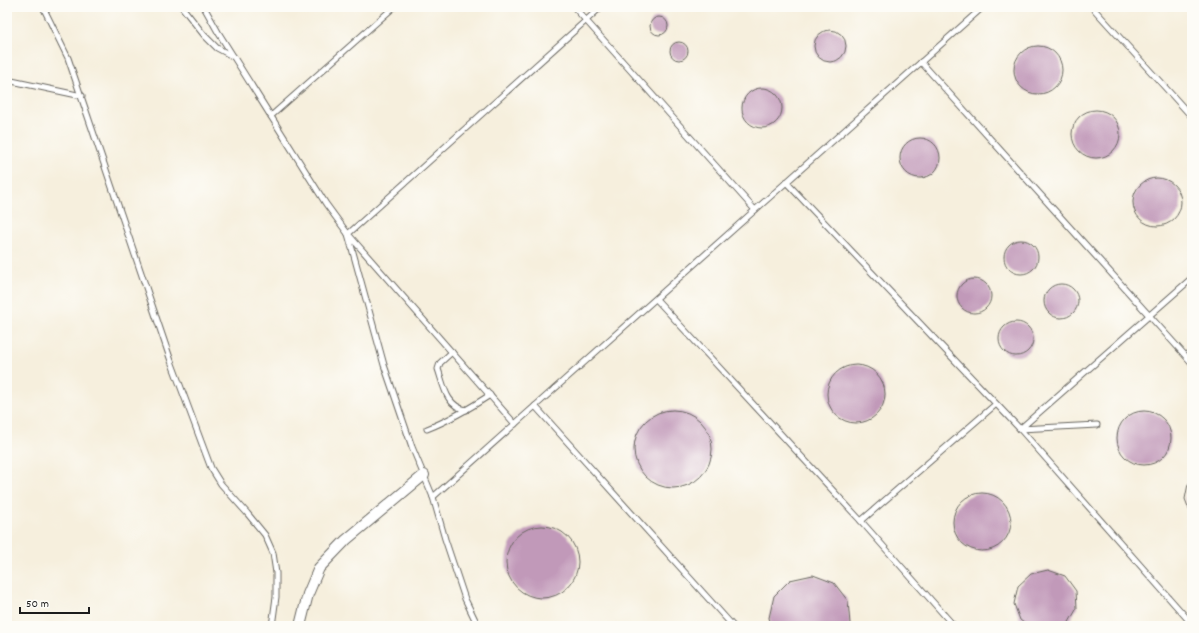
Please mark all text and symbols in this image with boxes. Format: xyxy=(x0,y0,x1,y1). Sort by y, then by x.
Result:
scale bar xyxy=(20,589,89,615)
text: 50 m xyxy=(26,596,49,613)

